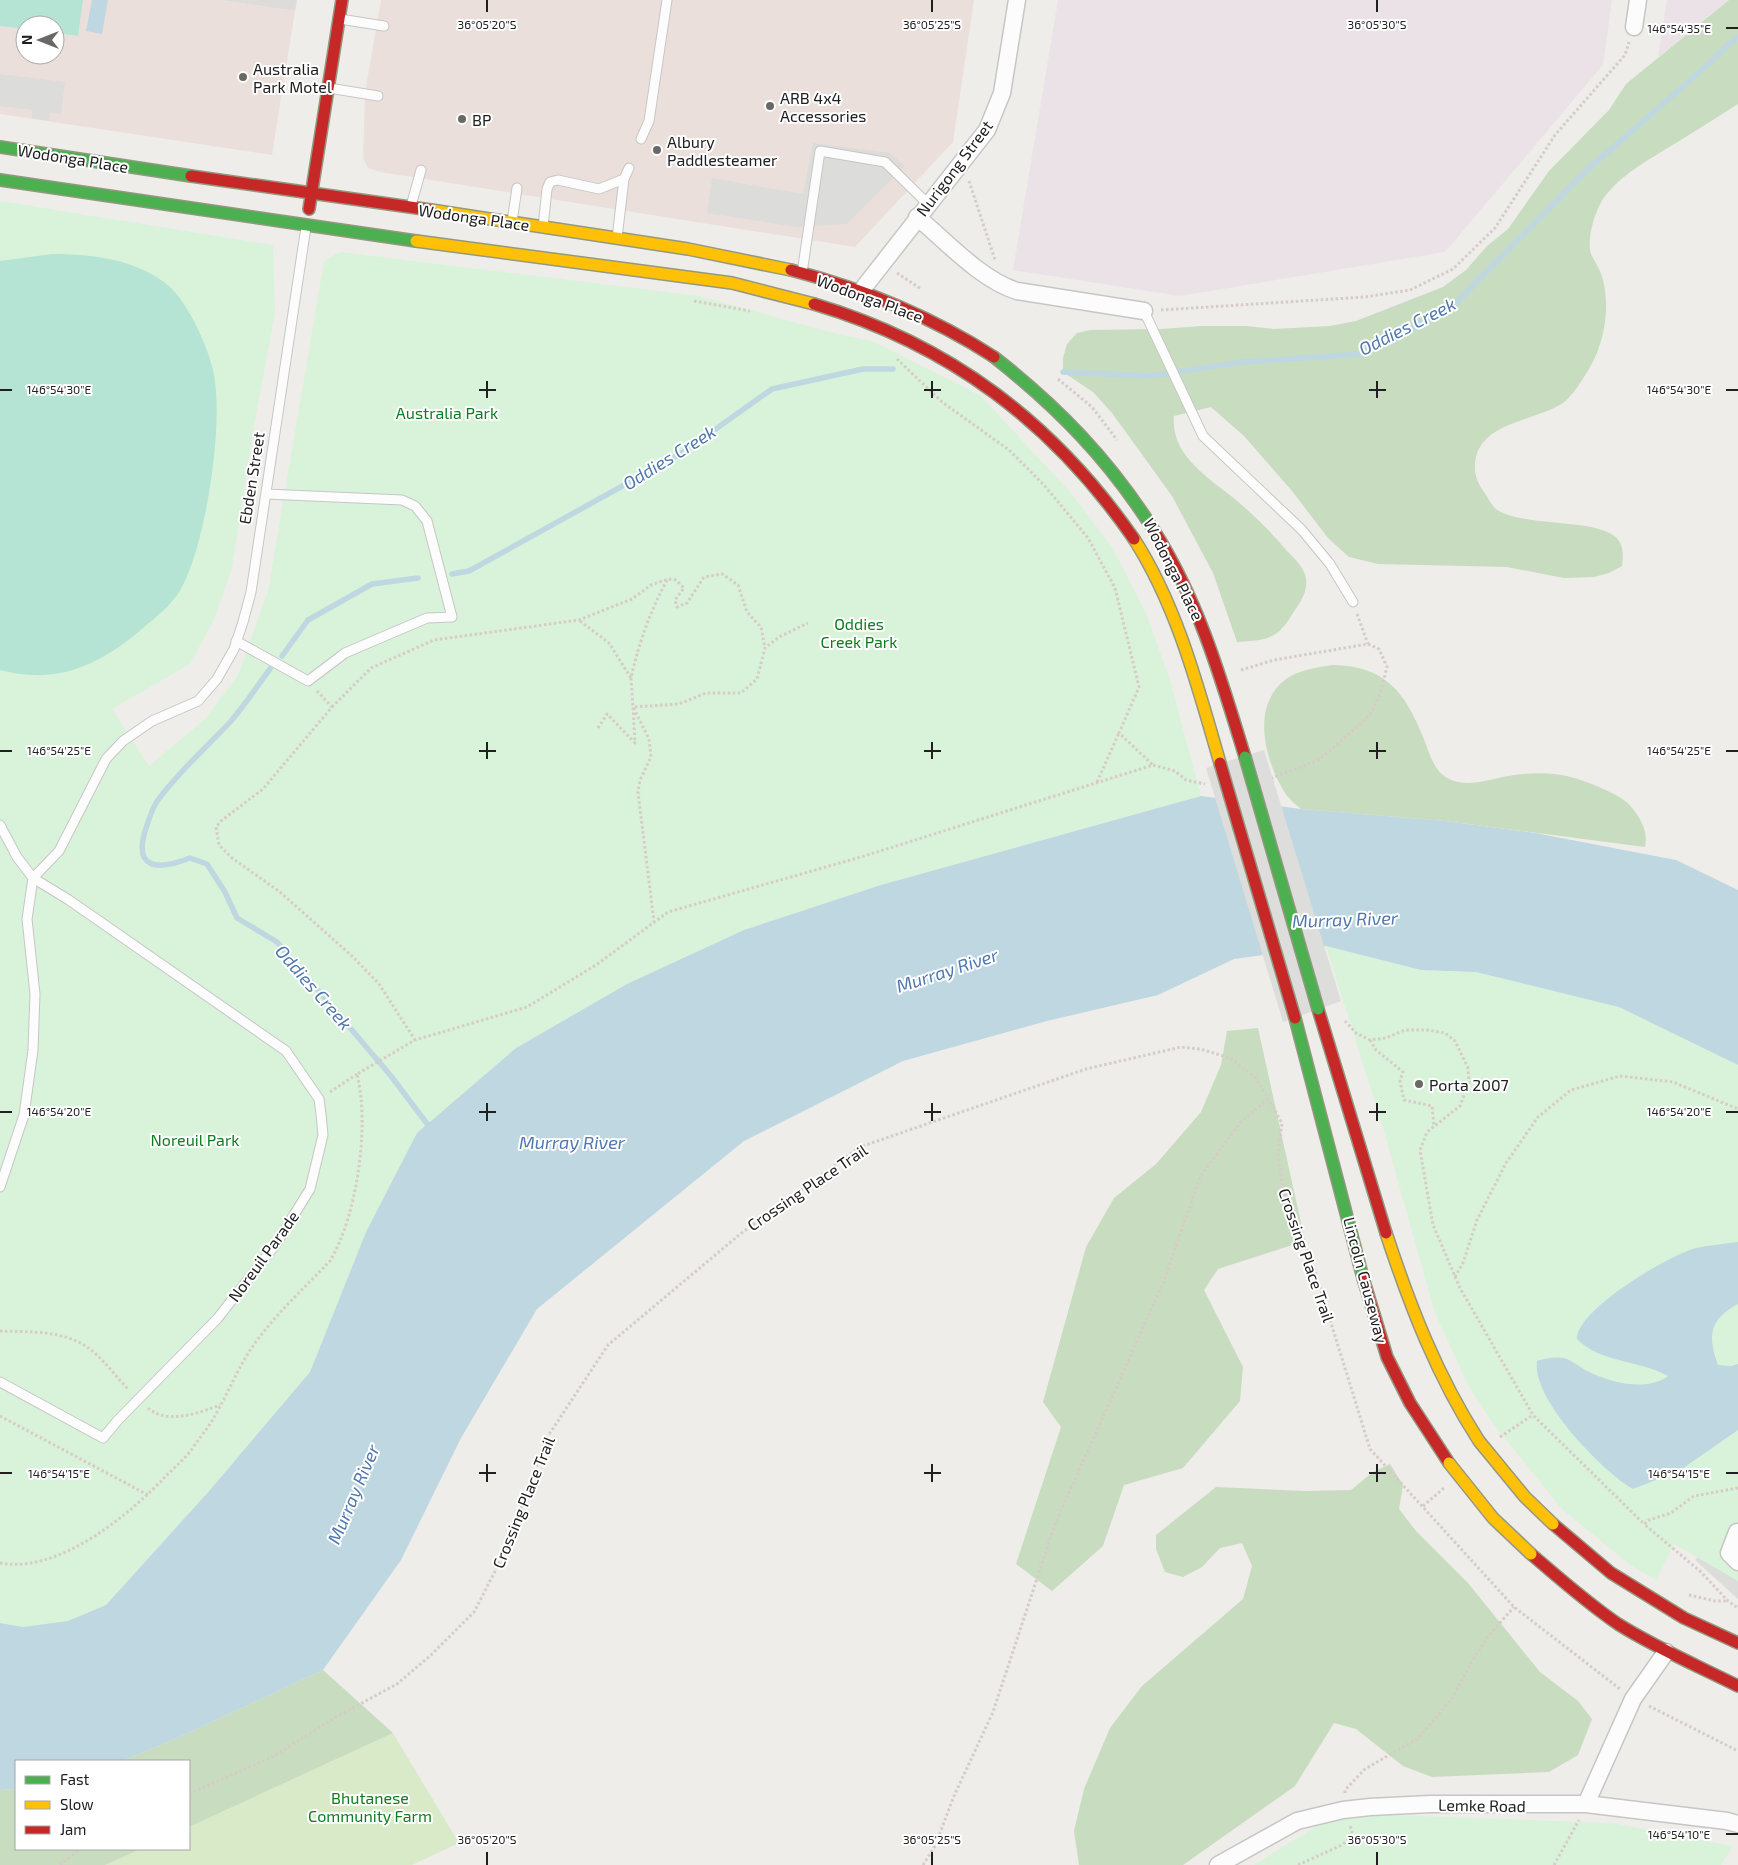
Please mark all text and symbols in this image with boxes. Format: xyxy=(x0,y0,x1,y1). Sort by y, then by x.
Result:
north arrow xyxy=(15,15,65,65)
text: 36°05'20"S xyxy=(457,17,517,31)
text: 36°05'25"S xyxy=(903,17,961,31)
text: 36°05'30"S xyxy=(1348,17,1407,31)
text: 146°54'35"E xyxy=(1647,21,1711,35)
text: N xyxy=(18,35,35,45)
place label: Australia Park Motel xyxy=(253,59,332,96)
marker: Australia Park Motel xyxy=(237,71,249,83)
place label: ARB 4x4 Accessories xyxy=(780,88,866,125)
marker: ARB 4x4 Accessories xyxy=(764,100,776,112)
place label: BP xyxy=(472,110,491,129)
marker: BP xyxy=(456,113,468,125)
street label: Nurigong Street xyxy=(912,116,996,220)
place label: Albury Paddlesteamer xyxy=(667,132,778,169)
street label: Wodonga Place xyxy=(16,140,130,176)
marker: Albury Paddlesteamer xyxy=(651,144,663,156)
street label: Wodonga Place xyxy=(417,200,531,234)
street label: Wodonga Place xyxy=(814,270,926,326)
water label: Oddies Creek xyxy=(1355,292,1459,360)
text: 146°54'30"E xyxy=(27,382,92,396)
text: 146°54'30"E xyxy=(1647,382,1712,396)
park label: Australia Park xyxy=(396,403,498,422)
water label: Oddies Creek xyxy=(618,420,720,494)
street label: Ebden Street xyxy=(234,431,268,525)
street label: Wodonga Place xyxy=(1140,515,1208,623)
park label: Oddies Creek Park xyxy=(821,614,897,651)
text: 146°54'25"E xyxy=(27,743,91,757)
text: 146°54'25"E xyxy=(1647,743,1711,757)
water label: Murray River xyxy=(1292,906,1399,932)
water label: Oddies Creek xyxy=(271,940,357,1034)
water label: Murray River xyxy=(893,943,1002,997)
place label: Porta 2007 xyxy=(1429,1075,1509,1094)
marker: Porta 2007 xyxy=(1413,1078,1425,1090)
text: 146°54'20"E xyxy=(27,1104,92,1118)
text: 146°54'20"E xyxy=(1647,1104,1712,1118)
park label: Noreuil Park xyxy=(151,1130,239,1149)
water label: Murray River xyxy=(519,1131,626,1153)
street label: Crossing Place Trail xyxy=(743,1140,871,1234)
street label: Crossing Place Trail xyxy=(1275,1185,1339,1325)
street label: Noreuil Parade xyxy=(224,1207,302,1305)
street label: Lincoln Causeway xyxy=(1340,1215,1392,1346)
street label: Crossing Place Trail xyxy=(488,1433,558,1571)
water label: Murray River xyxy=(322,1440,384,1547)
text: 146°54'15"E xyxy=(28,1466,90,1480)
text: 146°54'15"E xyxy=(1648,1466,1710,1480)
legend xyxy=(15,1760,190,1850)
text: Fast xyxy=(60,1770,90,1788)
park label: Bhutanese Community Farm xyxy=(308,1788,432,1825)
text: Slow xyxy=(60,1795,94,1813)
street label: Lemke Road xyxy=(1438,1795,1526,1815)
text: Jam xyxy=(60,1820,86,1838)
text: 146°54'10"E xyxy=(1648,1827,1711,1841)
text: 36°05'20"S xyxy=(457,1832,517,1846)
text: 36°05'25"S xyxy=(903,1832,961,1846)
text: 36°05'30"S xyxy=(1348,1832,1407,1846)

